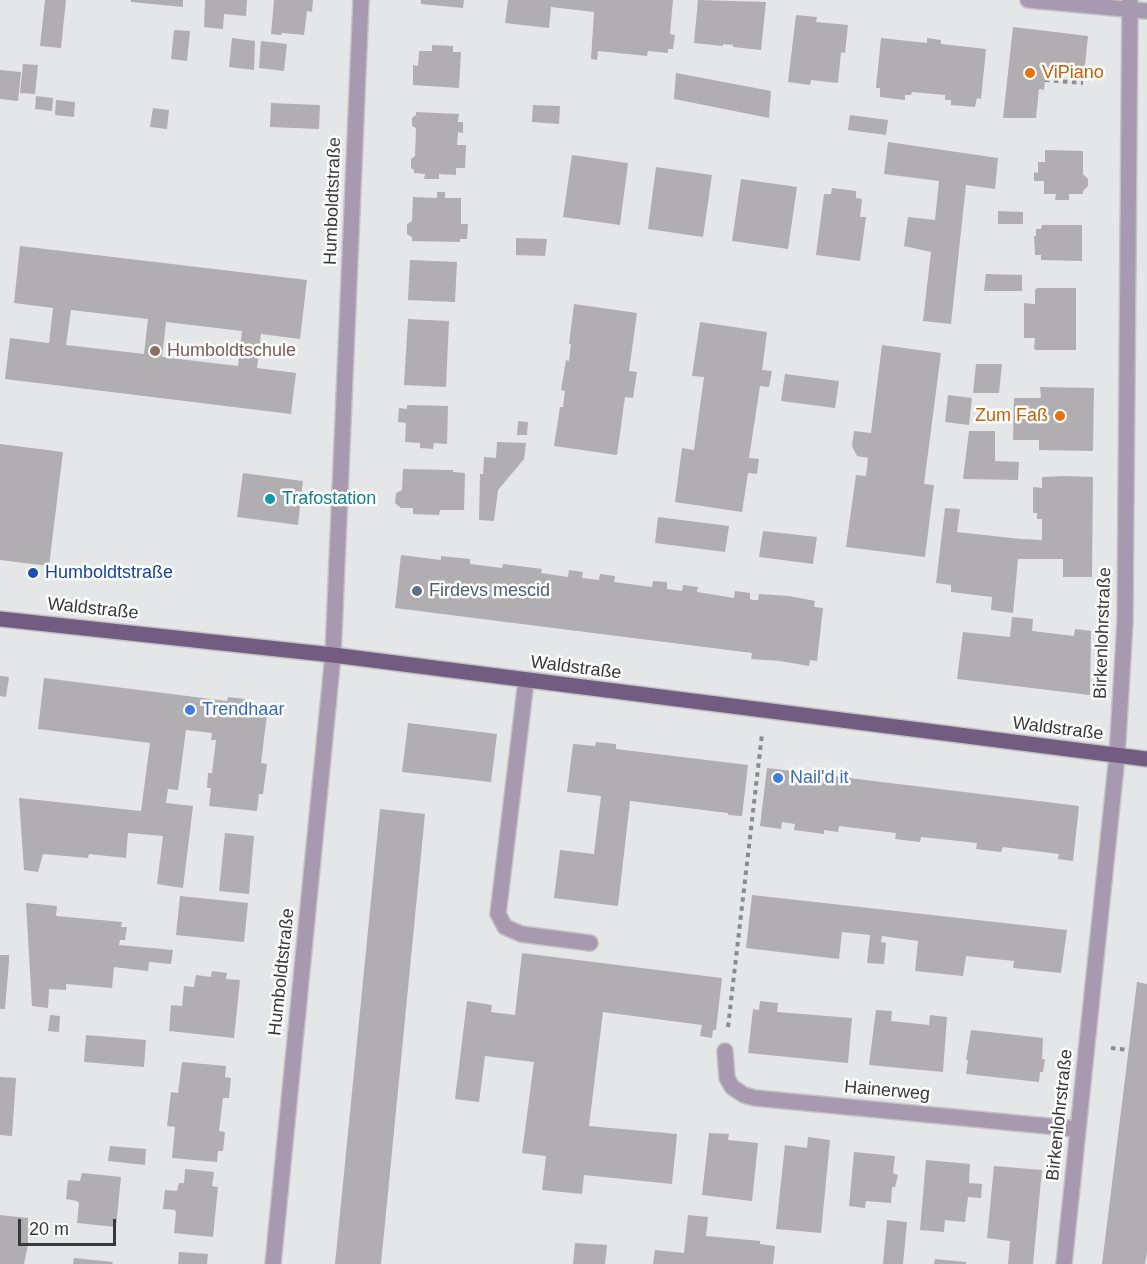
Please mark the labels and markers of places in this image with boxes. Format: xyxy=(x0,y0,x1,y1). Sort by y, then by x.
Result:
place label: ViPiano xyxy=(1042,62,1104,84)
marker: ViPiano xyxy=(1023,66,1037,80)
place label: Humboldtschule xyxy=(167,340,296,362)
marker: Humboldtschule xyxy=(148,344,162,358)
place label: Zum Faß xyxy=(975,405,1048,427)
marker: Zum Faß xyxy=(1053,409,1067,423)
place label: Trafostation xyxy=(282,488,376,510)
marker: Trafostation xyxy=(263,492,277,506)
place label: Humboldtstraße xyxy=(45,562,173,584)
marker: Humboldtstraße xyxy=(26,566,40,580)
place label: Firdevs mescid xyxy=(429,580,550,602)
marker: Firdevs mescid xyxy=(410,584,424,598)
place label: Trendhaar xyxy=(202,699,284,721)
marker: Trendhaar xyxy=(183,703,197,717)
place label: Nail'd it xyxy=(790,767,848,789)
marker: Nail'd it xyxy=(771,771,785,785)

